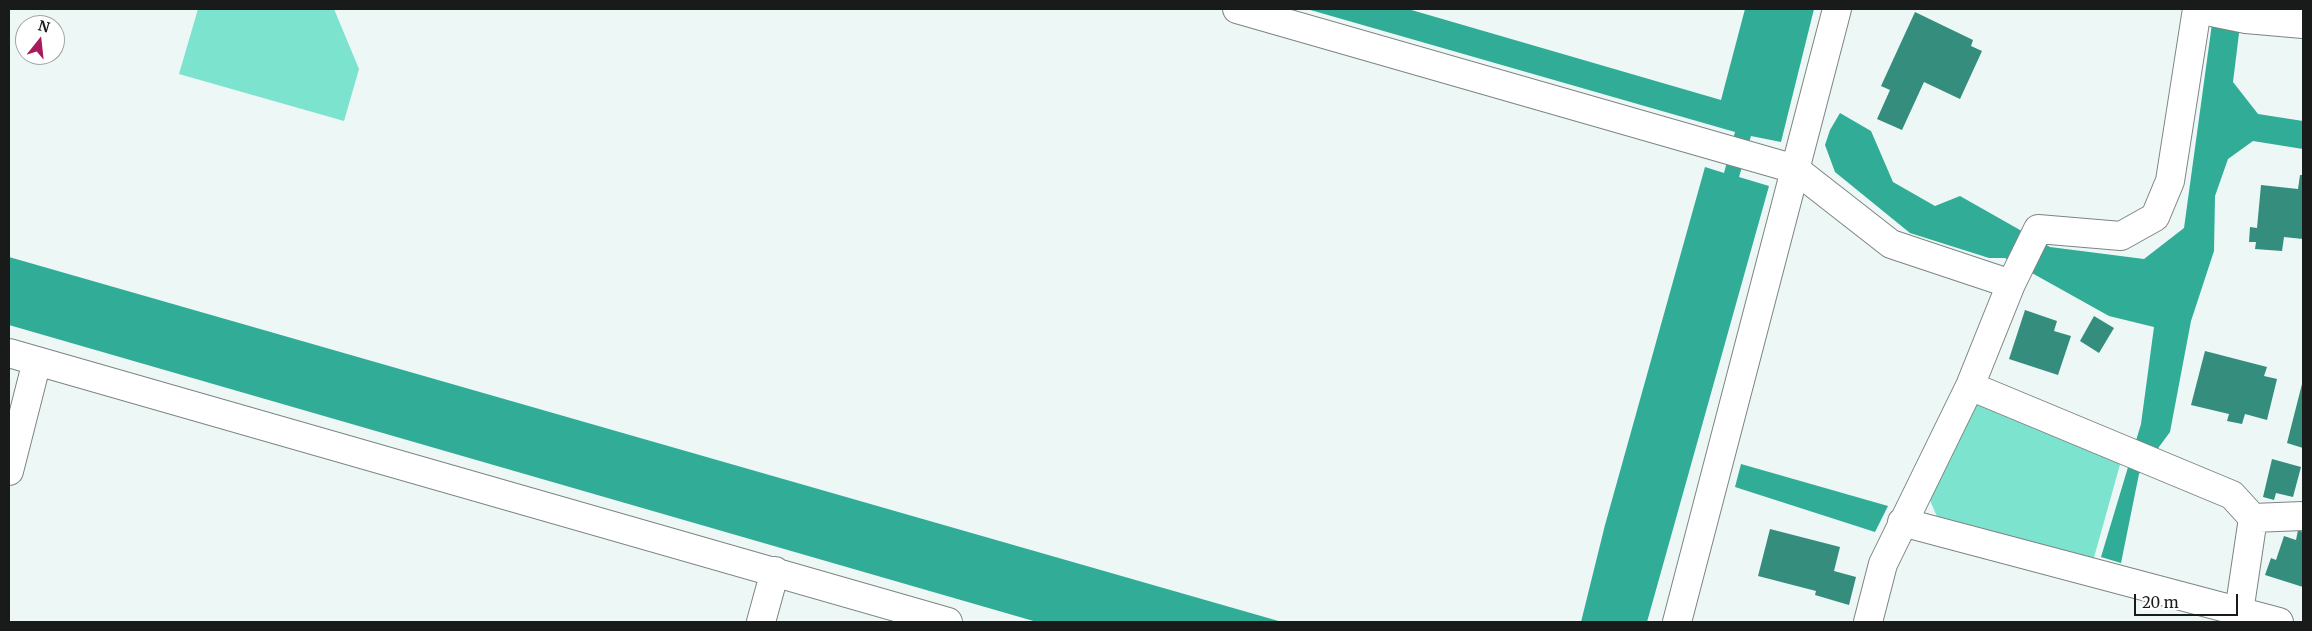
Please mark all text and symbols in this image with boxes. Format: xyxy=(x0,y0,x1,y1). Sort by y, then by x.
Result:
north arrow xyxy=(15,15,65,65)
text: N xyxy=(36,16,52,37)
scale bar xyxy=(2137,584,2241,616)
text: 20 m xyxy=(2142,593,2179,612)

